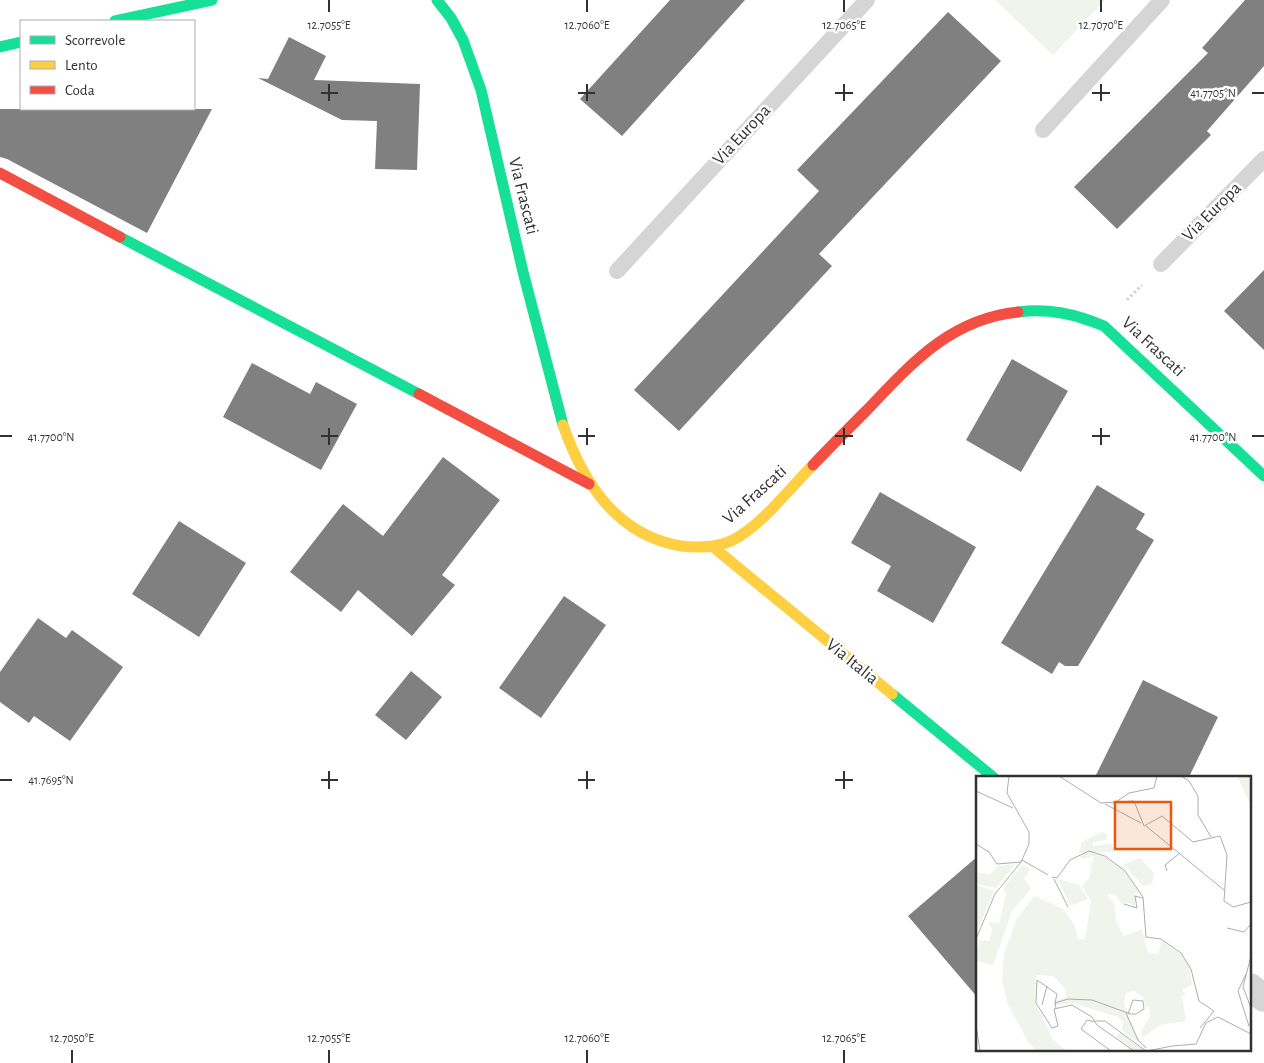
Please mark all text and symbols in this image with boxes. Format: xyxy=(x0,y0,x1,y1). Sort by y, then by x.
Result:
text: 12.7055°E xyxy=(307,19,351,31)
text: 12.7060°E xyxy=(565,19,610,31)
text: 12.7065°E xyxy=(822,19,866,31)
text: 12.7070°E xyxy=(1079,19,1123,31)
legend xyxy=(20,20,195,110)
text: Scorrevole xyxy=(65,33,126,48)
text: Lento xyxy=(65,58,98,73)
text: Coda xyxy=(65,83,95,98)
text: 41.7705°N xyxy=(1190,87,1236,99)
street label: Via Europa xyxy=(710,101,774,169)
street label: Via Frascati xyxy=(505,156,541,236)
street label: Via Europa xyxy=(1179,179,1245,245)
street label: Via Frascati xyxy=(1118,314,1188,380)
text: 41.7700°N xyxy=(27,431,75,443)
text: 41.7700°N xyxy=(1189,431,1237,443)
street label: Via Frascati xyxy=(720,462,790,528)
street label: Via Italia xyxy=(822,636,882,688)
text: 41.7695°N xyxy=(28,774,74,786)
inset map xyxy=(976,776,1252,1050)
text: 12.7050°E xyxy=(50,1032,94,1044)
text: 12.7055°E xyxy=(307,1032,351,1044)
text: 12.7060°E xyxy=(565,1032,610,1044)
text: 12.7065°E xyxy=(822,1032,866,1044)

